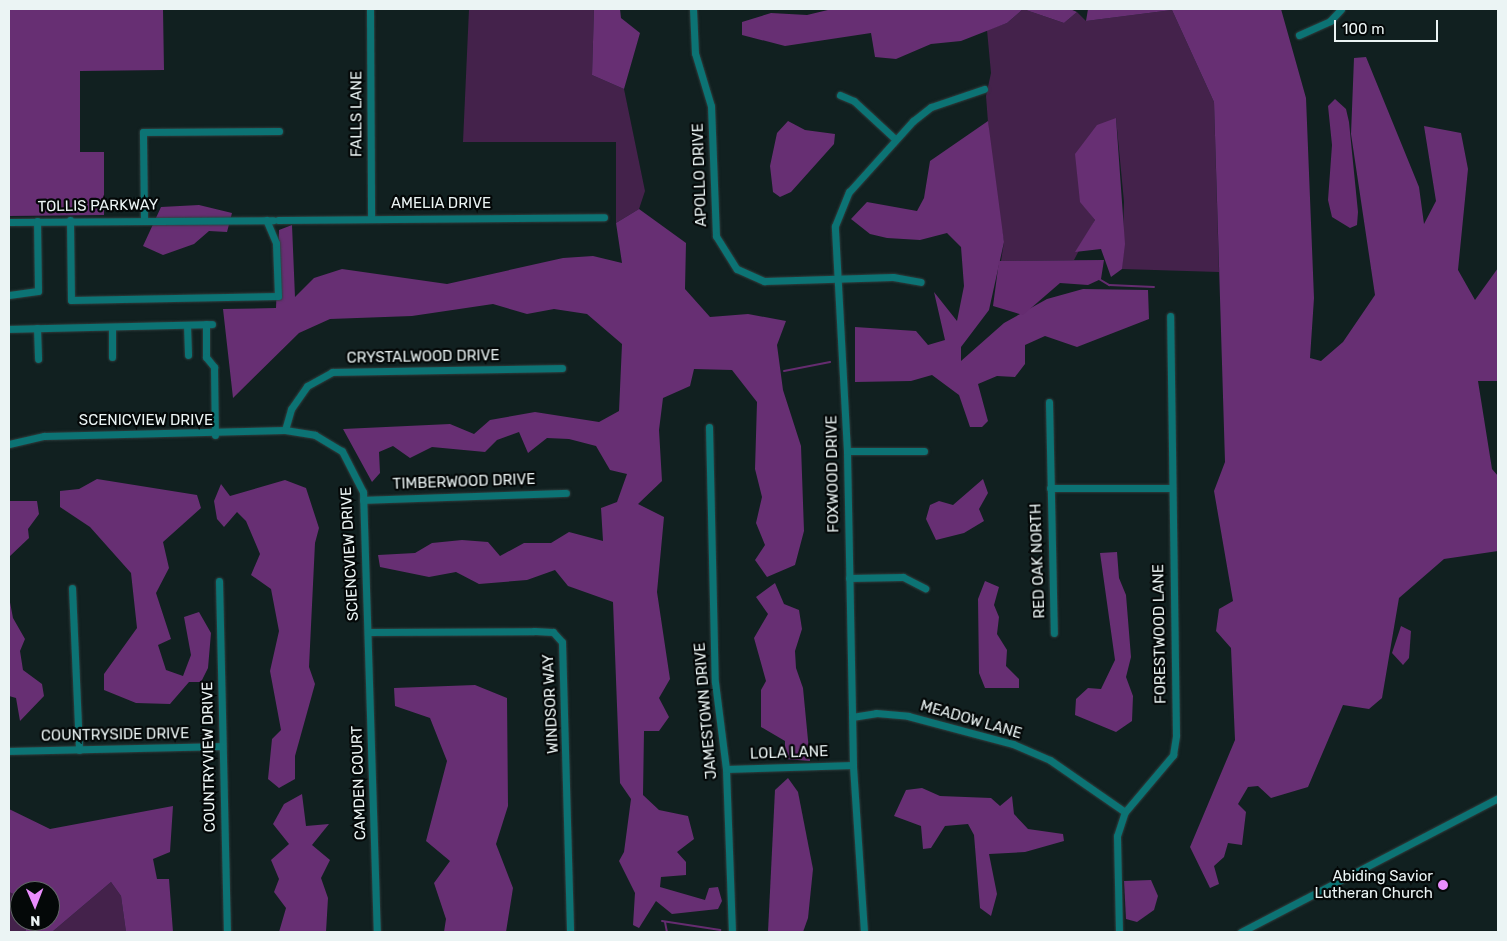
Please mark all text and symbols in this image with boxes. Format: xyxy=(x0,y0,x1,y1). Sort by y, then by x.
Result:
scale bar xyxy=(1337,10,1441,42)
text: 100 m xyxy=(1342,20,1384,38)
street label: FALLS LANE xyxy=(348,71,366,157)
street label: APOLLO DRIVE xyxy=(689,123,711,227)
street label: AMELIA DRIVE xyxy=(391,195,491,213)
street label: TOLLIS PARKWAY xyxy=(37,196,159,216)
street label: CRYSTALWOOD DRIVE xyxy=(346,347,500,367)
street label: SCENICVIEW DRIVE xyxy=(79,412,213,430)
street label: FOXWOOD DRIVE xyxy=(823,415,843,533)
street label: TIMBERWOOD DRIVE xyxy=(392,471,536,493)
street label: SCIENCVIEW DRIVE xyxy=(337,486,363,622)
street label: RED OAK NORTH xyxy=(1027,503,1049,619)
street label: FORESTWOOD LANE xyxy=(1150,564,1170,704)
street label: JAMESTOWN DRIVE xyxy=(691,642,721,780)
street label: WINDSOR WAY xyxy=(539,654,563,754)
street label: COUNTRYVIEW DRIVE xyxy=(199,681,219,833)
street label: MEADOW LANE xyxy=(918,697,1024,743)
street label: COUNTRYSIDE DRIVE xyxy=(41,725,189,745)
street label: CAMDEN COURT xyxy=(348,726,370,840)
street label: LOLA LANE xyxy=(749,743,829,763)
place label: Abiding Savior Lutheran Church xyxy=(1315,867,1433,902)
marker: Abiding Savior Lutheran Church xyxy=(1437,879,1449,891)
north arrow xyxy=(10,881,60,931)
text: N xyxy=(30,912,40,929)

